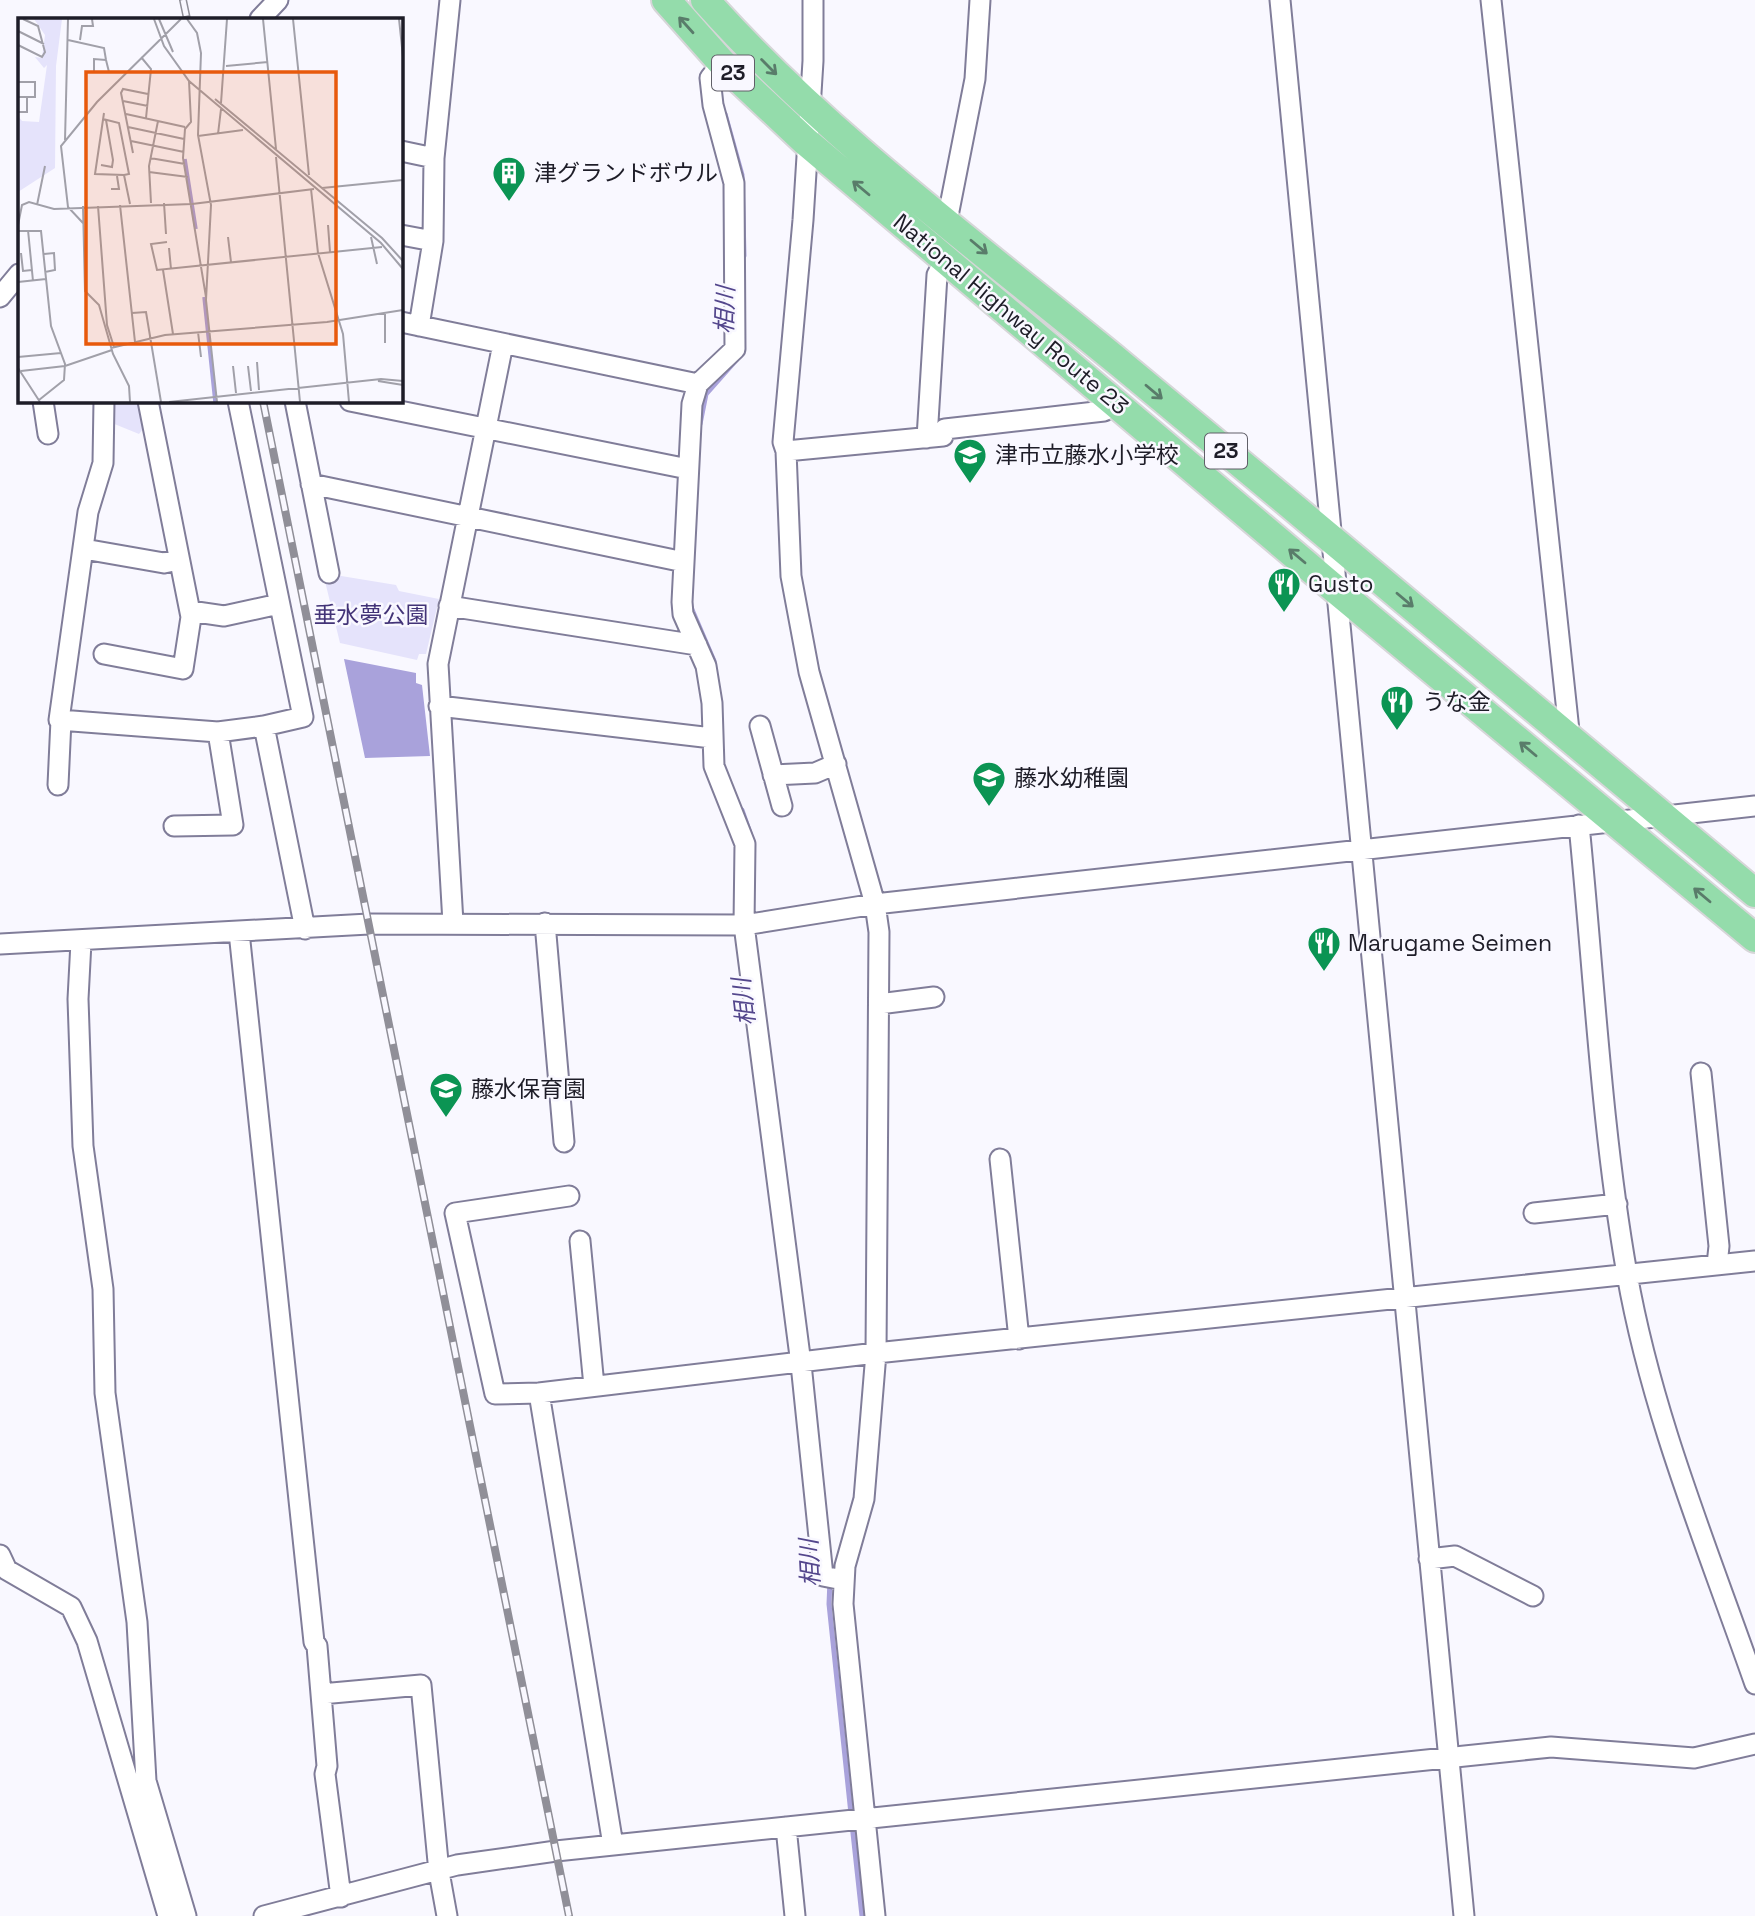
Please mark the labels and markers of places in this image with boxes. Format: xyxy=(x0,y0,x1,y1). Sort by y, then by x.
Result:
building icon: 津グランドボウル xyxy=(490,154,528,203)
place label: 津グランドボウル xyxy=(534,158,718,188)
school or university icon: 津市立藤水小学校 xyxy=(951,436,989,485)
place label: 津市立藤水小学校 xyxy=(995,440,1179,470)
restaurant icon: Gusto xyxy=(1265,565,1303,614)
place label: Gusto xyxy=(1308,569,1374,599)
restaurant icon: うな金 xyxy=(1378,683,1416,732)
place label: うな金 xyxy=(1422,687,1491,717)
school or university icon: 藤水幼稚園 xyxy=(970,759,1008,808)
place label: 藤水幼稚園 xyxy=(1014,763,1129,793)
restaurant icon: Marugame Seimen xyxy=(1305,924,1343,973)
place label: Marugame Seimen xyxy=(1348,928,1552,958)
school or university icon: 藤水保育園 xyxy=(427,1070,465,1119)
place label: 藤水保育園 xyxy=(471,1074,586,1104)

